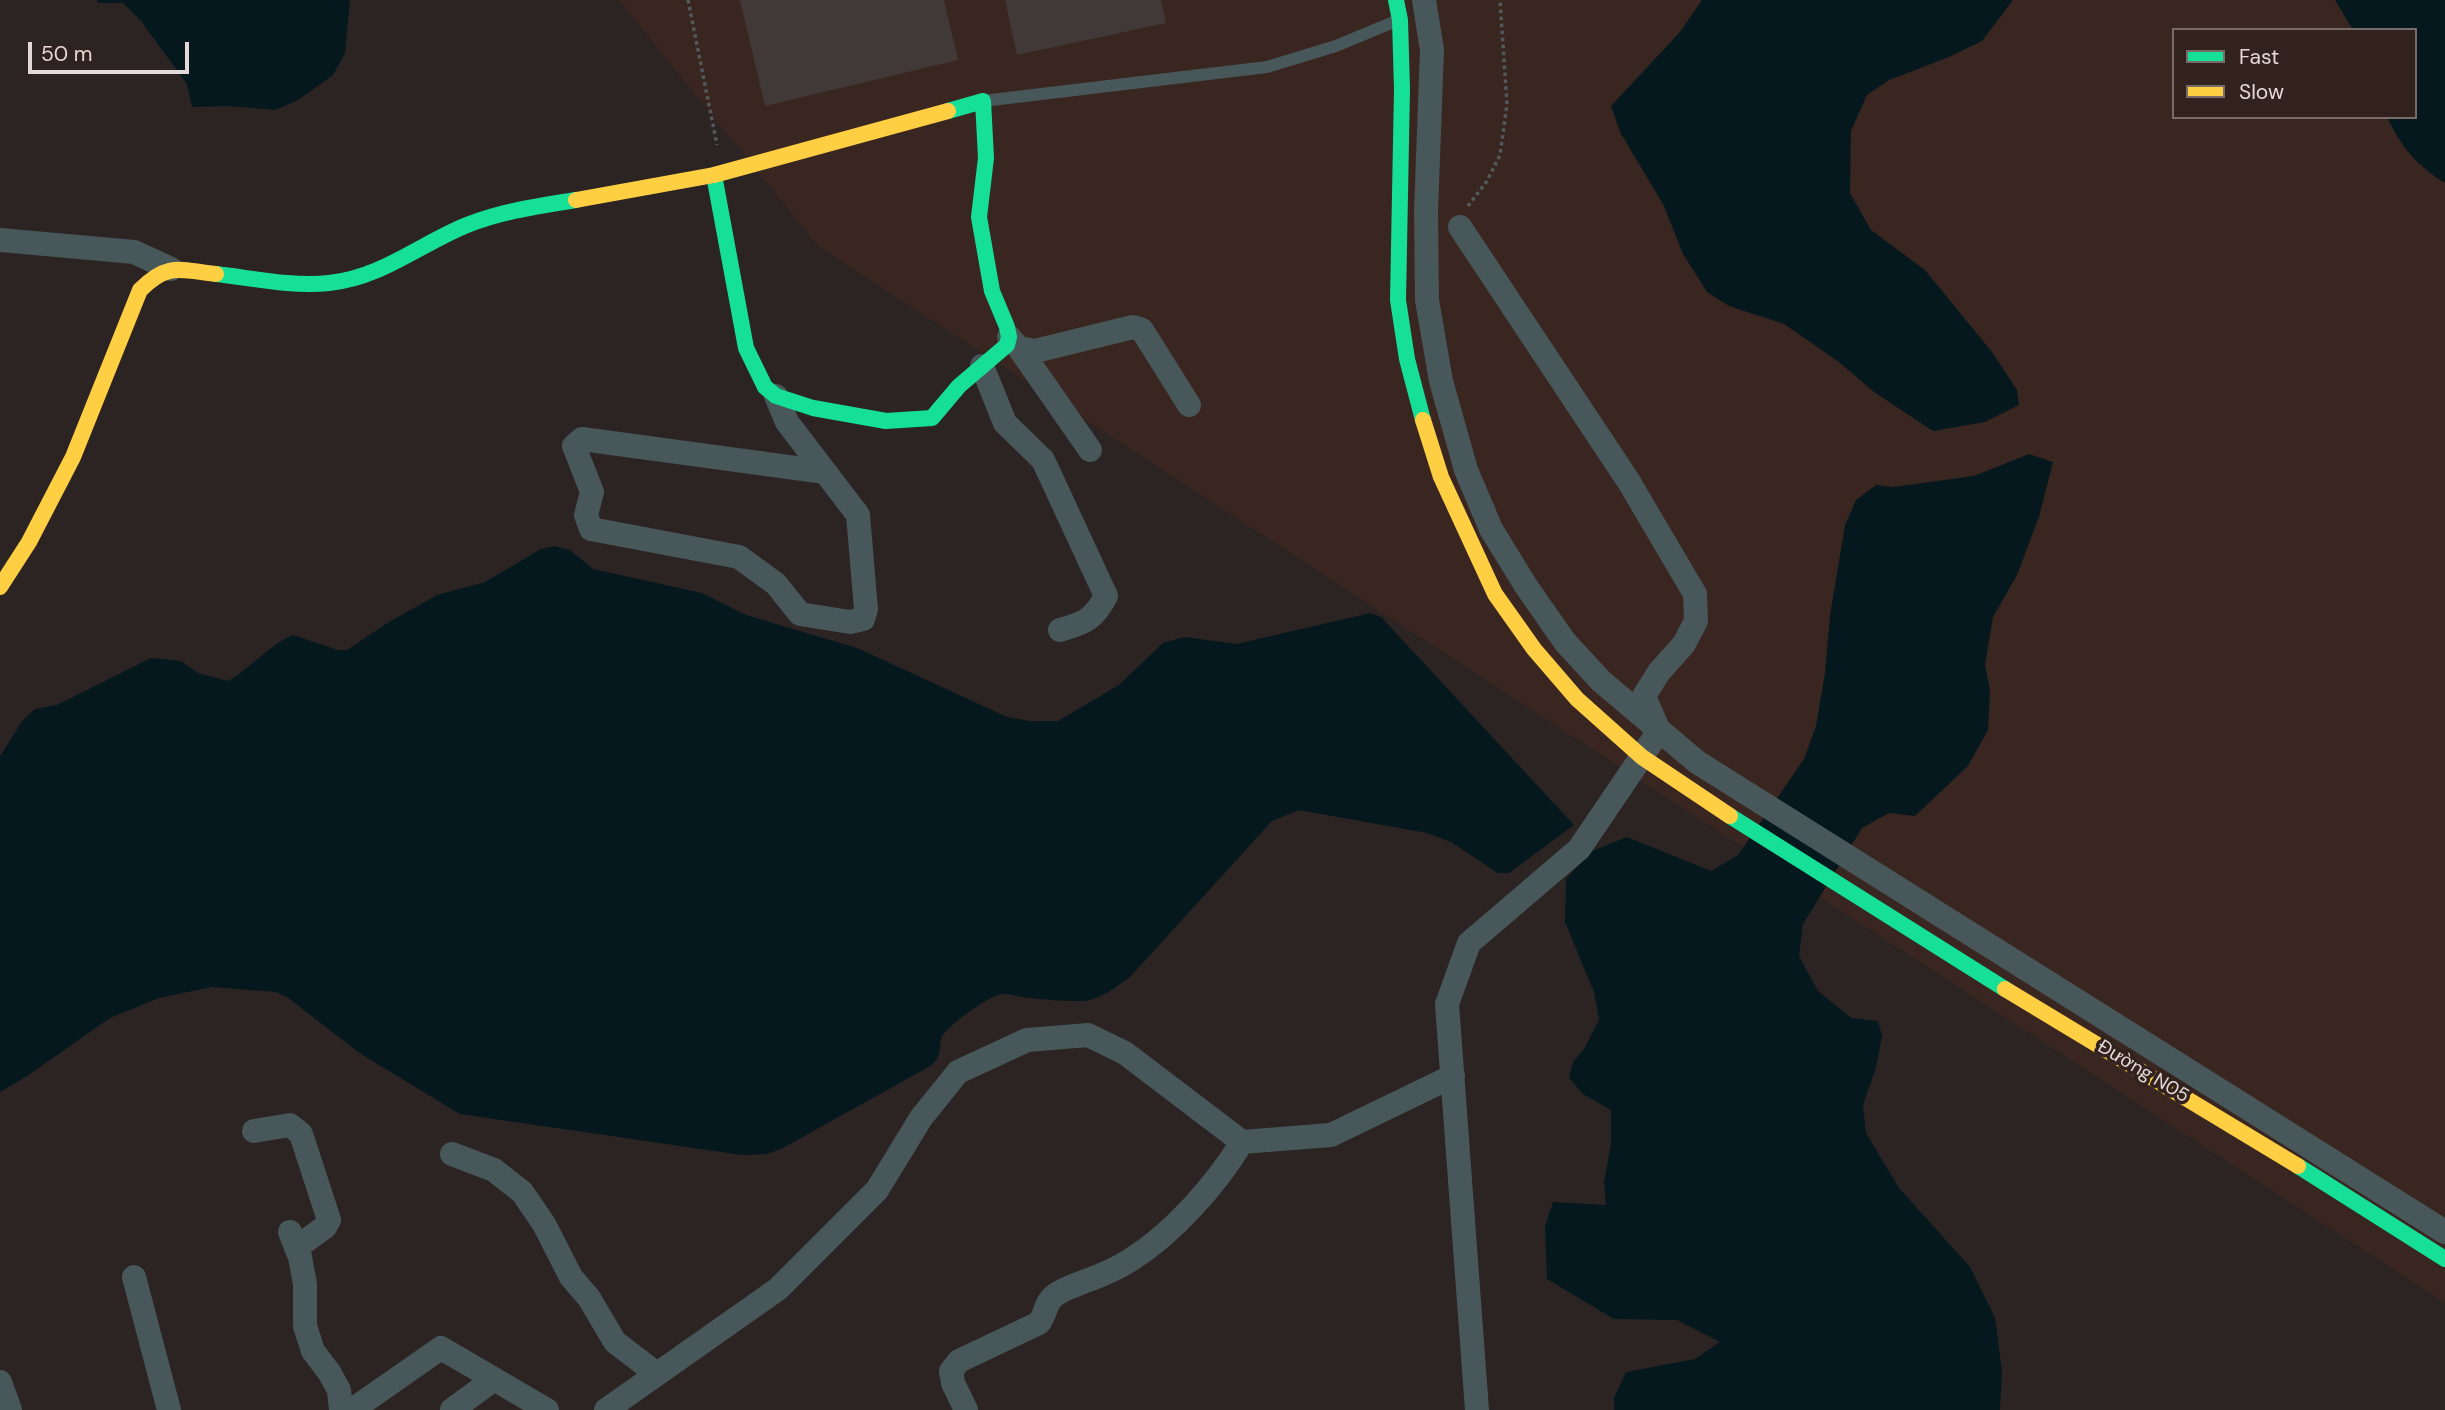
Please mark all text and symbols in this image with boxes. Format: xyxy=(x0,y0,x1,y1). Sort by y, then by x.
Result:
scale bar xyxy=(32,28,192,72)
legend xyxy=(2172,28,2417,119)
text: 50 m xyxy=(41,40,92,68)
text: Fast xyxy=(2239,43,2279,71)
text: Slow xyxy=(2239,78,2284,106)
street label: Đường N05 xyxy=(2093,1036,2193,1108)

